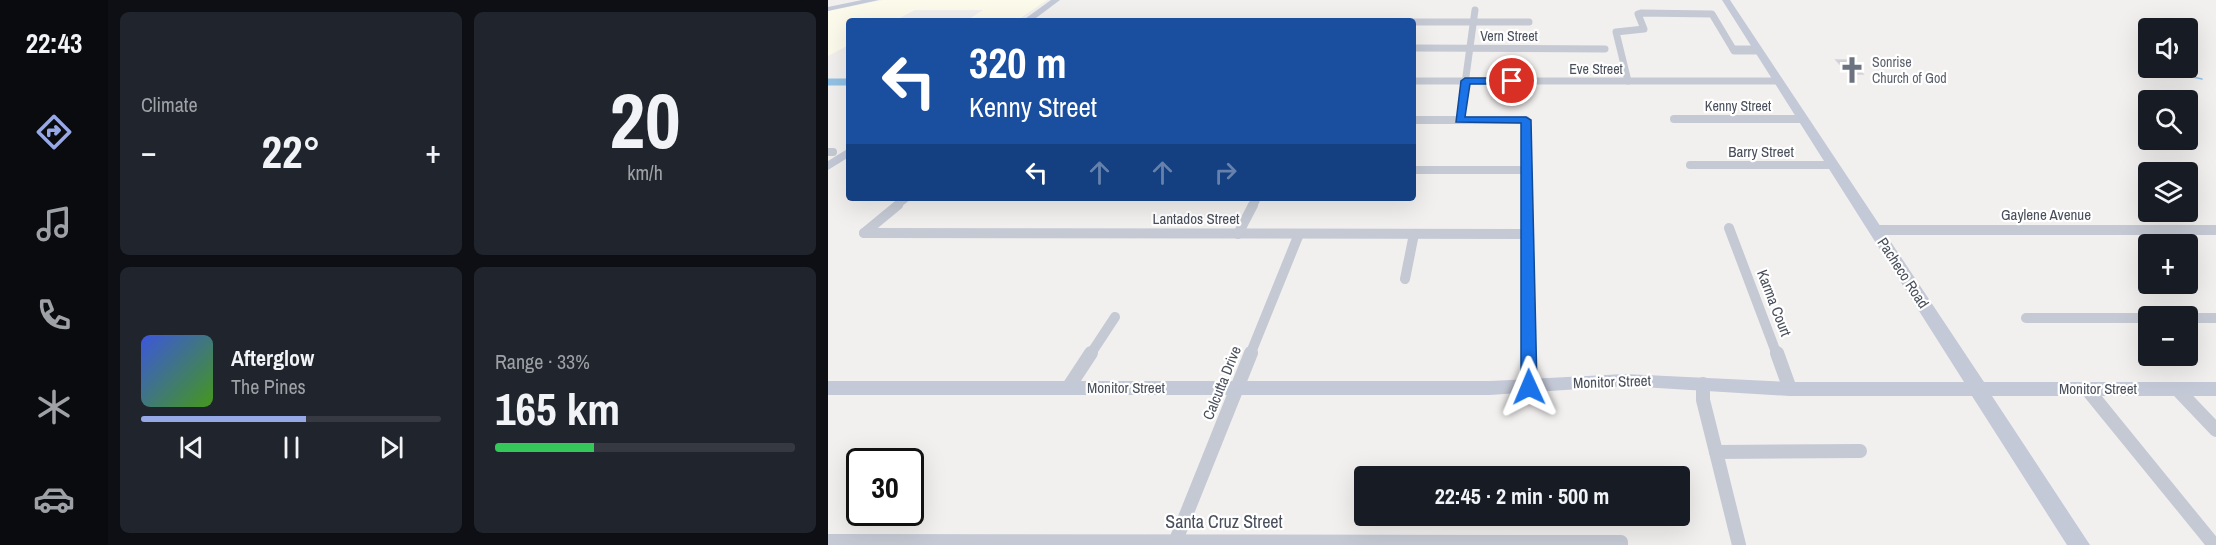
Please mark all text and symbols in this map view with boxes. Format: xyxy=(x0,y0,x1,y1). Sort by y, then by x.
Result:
map controls xyxy=(2138,18,2198,366)
button: sound xyxy=(2138,18,2198,78)
text: 22:43 xyxy=(26,25,82,61)
street label: Vern Street xyxy=(1480,27,1538,45)
text: 320 m xyxy=(969,35,1067,91)
icon: left xyxy=(870,42,948,120)
place label: Sonrise Church of God xyxy=(1872,53,1947,87)
pin xyxy=(1486,55,1537,106)
church icon: Sonrise Church of God xyxy=(1837,55,1867,85)
street label: Eve Street xyxy=(1569,60,1623,78)
icon: arrive xyxy=(1495,64,1528,97)
text: 20 xyxy=(609,67,681,172)
text: Kenny Street xyxy=(969,89,1097,125)
button: search xyxy=(2138,90,2198,150)
text: Climate xyxy=(141,91,198,118)
street label: Kenny Street xyxy=(1705,97,1771,115)
icon: directions xyxy=(33,111,75,153)
text: 22° xyxy=(261,121,321,182)
text: − xyxy=(141,129,157,173)
text: + xyxy=(425,129,441,173)
street label: Barry Street xyxy=(1728,141,1794,162)
icon: left xyxy=(1020,156,1053,189)
icon: ahead xyxy=(1083,156,1116,189)
icon: ahead xyxy=(1146,156,1179,189)
icon: right xyxy=(1209,156,1242,189)
text: km/h xyxy=(627,159,663,186)
button: layers xyxy=(2138,162,2198,222)
icon: music xyxy=(33,203,75,245)
street label: Gaylene Avenue xyxy=(2001,204,2091,225)
street label: Lantados Street xyxy=(1153,208,1240,229)
street label: Pacheco Road xyxy=(1873,233,1934,312)
button: + xyxy=(2138,234,2198,294)
street label: Karma Court xyxy=(1752,267,1797,340)
icon: phone xyxy=(33,294,75,336)
button: − xyxy=(2138,306,2198,366)
text: Afterglow xyxy=(231,343,314,373)
street label: Calcutta Drive xyxy=(1197,343,1246,423)
text: Range · 33% xyxy=(495,348,590,375)
position arrow xyxy=(1497,355,1561,419)
street label: Monitor Street xyxy=(1573,370,1652,393)
text: The Pines xyxy=(231,373,306,400)
street label: Monitor Street xyxy=(1087,377,1166,398)
text: 165 km xyxy=(495,378,620,439)
street label: Monitor Street xyxy=(2059,378,2138,399)
icon: climate xyxy=(33,386,75,428)
icon: previous xyxy=(175,431,208,464)
icon: pause xyxy=(275,431,308,464)
icon: next xyxy=(375,431,408,464)
speed limit sign: 30 xyxy=(846,448,924,526)
icon: car xyxy=(33,478,75,520)
text: 22:45 · 2 min · 500 m xyxy=(1435,481,1609,511)
street label: Santa Cruz Street xyxy=(1165,509,1283,534)

